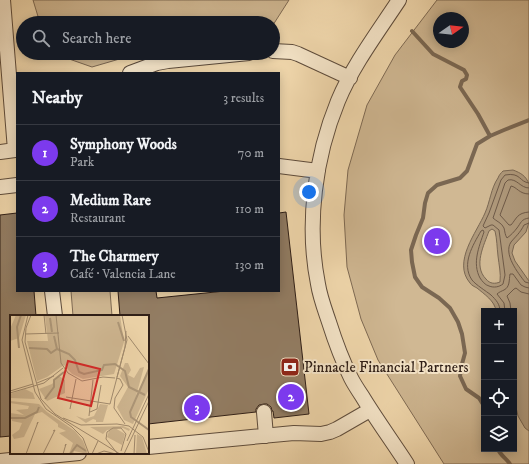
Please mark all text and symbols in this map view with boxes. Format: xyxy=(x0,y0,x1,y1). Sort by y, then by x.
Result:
north arrow xyxy=(433,12,469,48)
search box xyxy=(16,16,280,60)
icon: search xyxy=(30,27,52,49)
text: Search here xyxy=(62,29,131,48)
text: Nearby xyxy=(32,87,82,109)
text: 3 results xyxy=(223,90,264,106)
text: Symphony Woods xyxy=(70,135,177,154)
text: 1 xyxy=(43,145,47,161)
text: 70 m xyxy=(238,145,264,161)
text: Park xyxy=(70,154,94,170)
your location xyxy=(299,182,319,202)
text: Medium Rare xyxy=(70,191,151,210)
text: 2 xyxy=(42,201,48,217)
text: 110 m xyxy=(235,201,264,217)
text: Restaurant xyxy=(70,210,126,226)
pin: 1 xyxy=(424,226,450,256)
text: The Charmery xyxy=(70,247,159,266)
text: 3 xyxy=(43,257,47,273)
text: 130 m xyxy=(235,257,264,273)
text: Café · Valencia Lane xyxy=(70,266,176,282)
map controls xyxy=(481,308,517,452)
button: + xyxy=(481,308,517,344)
inset map xyxy=(10,315,149,454)
button: − xyxy=(481,344,517,380)
bank icon: Pinnacle Financial Partners xyxy=(279,356,301,378)
place label: Pinnacle Financial Partners xyxy=(304,358,469,377)
button: locate xyxy=(481,380,517,416)
pin: 2 xyxy=(278,382,304,412)
pin: 3 xyxy=(184,393,210,423)
button: layers xyxy=(481,416,517,452)

